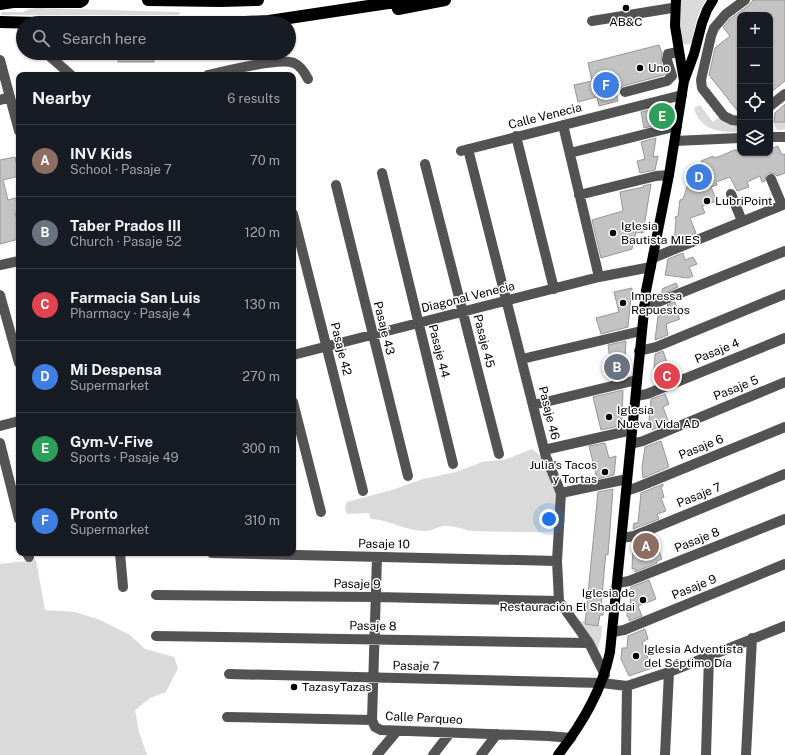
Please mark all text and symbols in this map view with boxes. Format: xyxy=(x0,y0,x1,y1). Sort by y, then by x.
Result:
marker: AB&C xyxy=(621,3,631,13)
map controls xyxy=(737,12,773,156)
button: + xyxy=(737,12,773,48)
place label: AB&C xyxy=(609,15,643,29)
search box xyxy=(16,16,296,60)
icon: search xyxy=(30,27,52,49)
text: Search here xyxy=(62,30,146,47)
button: − xyxy=(737,48,773,84)
place label: Uno xyxy=(648,61,670,75)
marker: Uno xyxy=(635,63,645,73)
pin: F xyxy=(593,70,619,100)
button: locate xyxy=(737,84,773,120)
text: Nearby xyxy=(32,88,91,108)
text: 6 results xyxy=(227,91,280,106)
street label: Calle Venecia xyxy=(507,100,583,132)
pin: E xyxy=(649,101,675,131)
button: layers xyxy=(737,120,773,156)
text: INV Kids xyxy=(70,145,132,162)
text: A xyxy=(40,153,50,168)
text: 70 m xyxy=(250,153,280,168)
text: School · Pasaje 7 xyxy=(70,162,172,177)
pin: D xyxy=(686,162,712,192)
place label: LubriPoint xyxy=(715,194,773,208)
marker: LubriPoint xyxy=(702,196,712,206)
text: Taber Prados III xyxy=(70,217,181,234)
place label: Iglesia Bautista MIES xyxy=(621,219,700,247)
text: B xyxy=(41,225,49,240)
text: 120 m xyxy=(245,225,280,240)
marker: Iglesia Bautista MIES xyxy=(608,228,618,238)
text: Church · Pasaje 52 xyxy=(70,234,182,249)
street label: Diagonal Venecia xyxy=(420,279,516,315)
text: Farmacia San Luis xyxy=(70,289,200,306)
place label: Impressa Repuestos xyxy=(631,289,690,317)
text: C xyxy=(40,297,50,312)
text: 130 m xyxy=(244,297,280,312)
marker: Impressa Repuestos xyxy=(618,298,628,308)
street label: Pasaje 43 xyxy=(371,300,397,356)
text: Pharmacy · Pasaje 4 xyxy=(70,306,191,321)
street label: Pasaje 45 xyxy=(471,313,497,370)
street label: Pasaje 42 xyxy=(328,321,354,377)
street label: Pasaje 44 xyxy=(426,323,453,380)
street label: Pasaje 4 xyxy=(693,336,742,366)
pin: B xyxy=(604,352,630,382)
text: Mi Despensa xyxy=(70,361,162,378)
pin: C xyxy=(654,361,680,391)
text: D xyxy=(40,369,50,384)
text: 270 m xyxy=(242,369,280,384)
street label: Pasaje 5 xyxy=(711,373,761,403)
text: Supermarket xyxy=(70,378,149,393)
street label: Pasaje 46 xyxy=(536,385,562,441)
place label: Iglesia Nueva Vida AD xyxy=(617,403,699,431)
marker: Iglesia Nueva Vida AD xyxy=(604,412,614,422)
street label: Pasaje 6 xyxy=(677,432,725,462)
text: Gym-V-Five xyxy=(70,433,153,450)
text: E xyxy=(41,441,49,456)
text: 300 m xyxy=(242,441,280,456)
text: Sports · Pasaje 49 xyxy=(70,450,179,465)
place label: Julia's Tacos y Tortas xyxy=(529,458,597,486)
marker: Julia's Tacos y Tortas xyxy=(600,467,610,477)
street label: Pasaje 7 xyxy=(675,480,723,510)
text: Pronto xyxy=(70,505,118,522)
your location xyxy=(539,509,559,529)
text: F xyxy=(41,513,49,528)
text: 310 m xyxy=(244,513,280,528)
text: Supermarket xyxy=(70,522,149,537)
street label: Pasaje 8 xyxy=(672,525,722,555)
pin: A xyxy=(633,531,659,561)
street label: Pasaje 10 xyxy=(358,537,410,551)
street label: Pasaje 9 xyxy=(670,572,718,602)
street label: Pasaje 9 xyxy=(333,577,381,591)
place label: Iglesia de Restauración El Shaddai xyxy=(500,586,635,614)
marker: Iglesia de Restauración El Shaddai xyxy=(638,595,648,605)
street label: Pasaje 8 xyxy=(349,619,397,633)
place label: Iglesia Adventista del Séptimo Día xyxy=(644,642,743,670)
marker: Iglesia Adventista del Séptimo Día xyxy=(631,651,641,661)
street label: Pasaje 7 xyxy=(392,659,440,673)
place label: TazasyTazas xyxy=(302,680,371,694)
marker: TazasyTazas xyxy=(289,682,299,692)
street label: Calle Parqueo xyxy=(385,709,463,727)

